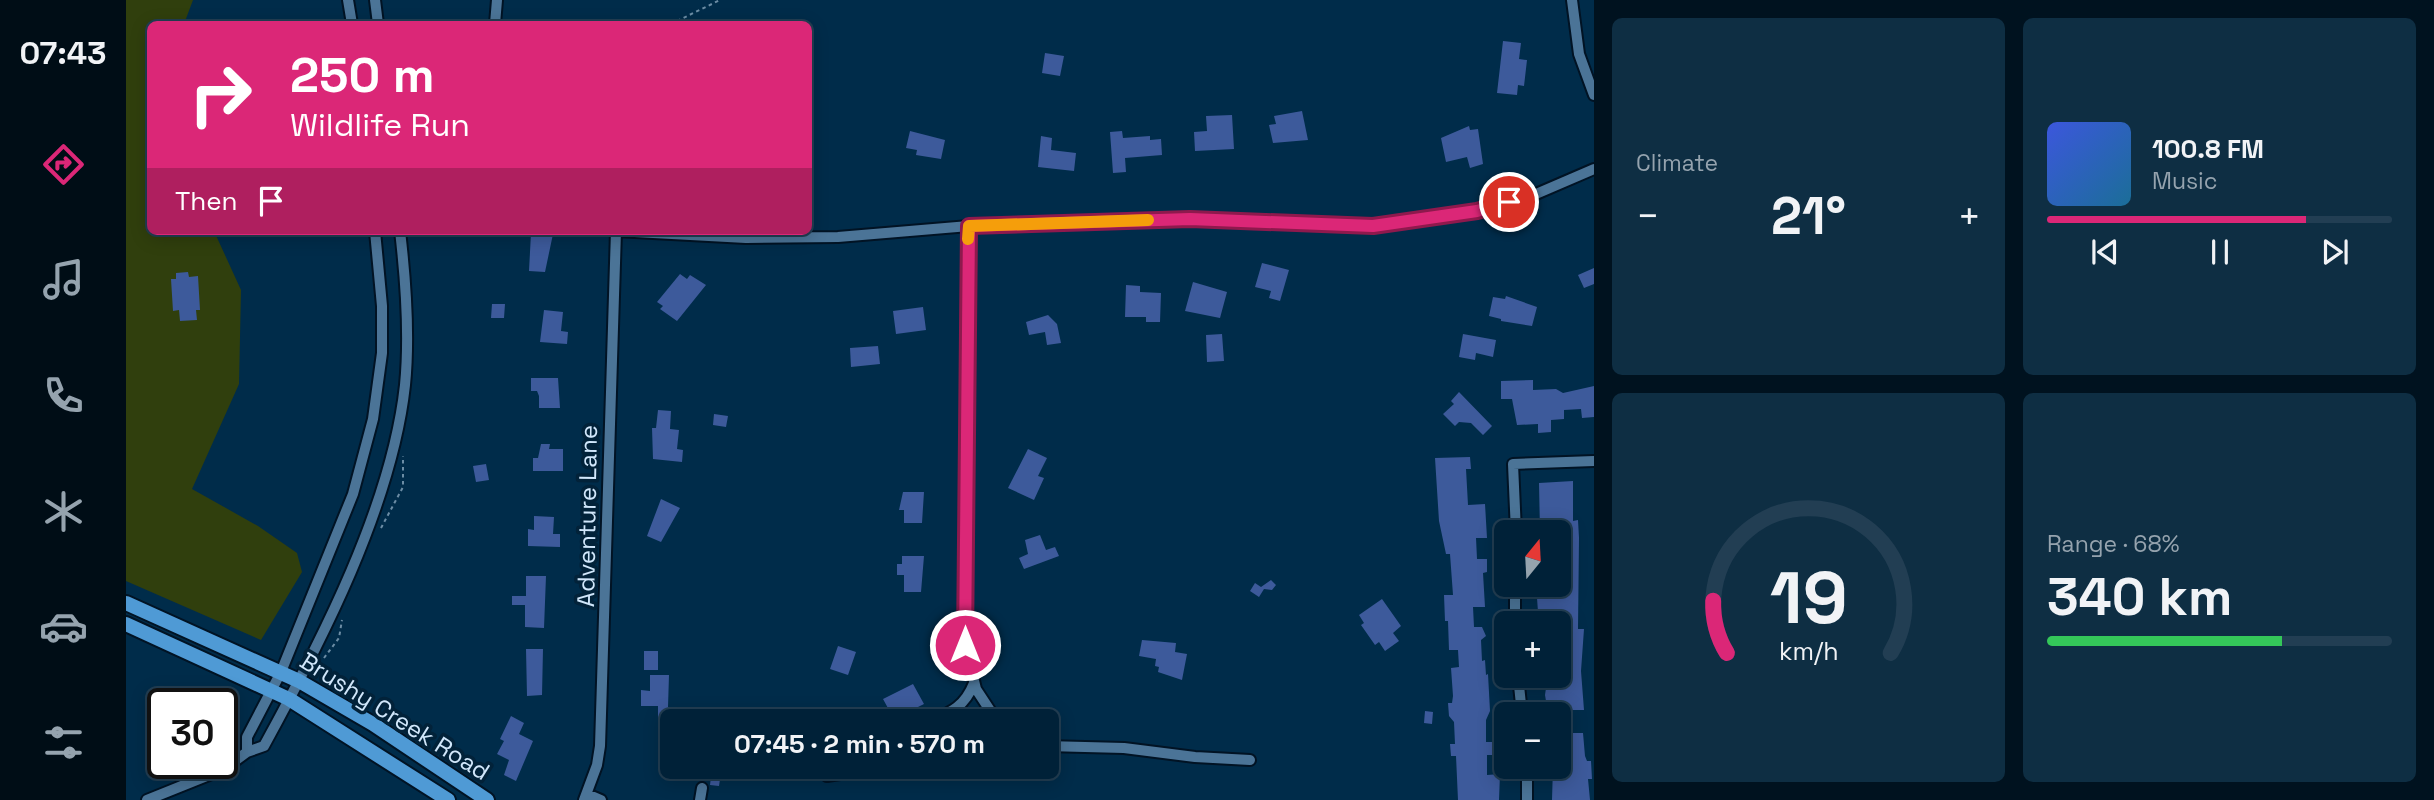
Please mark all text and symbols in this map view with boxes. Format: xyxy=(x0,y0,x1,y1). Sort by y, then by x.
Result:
text: 07:43 xyxy=(19,33,107,73)
text: 250 m xyxy=(290,44,435,106)
icon: right xyxy=(175,49,266,140)
text: Wildlife Run xyxy=(290,105,470,145)
text: 100.8 FM xyxy=(2152,132,2264,166)
icon: directions xyxy=(39,140,88,189)
text: Climate xyxy=(1636,148,1718,178)
text: Music xyxy=(2152,166,2217,196)
pin xyxy=(1479,172,1539,232)
icon: arrive xyxy=(252,182,290,220)
icon: arrive xyxy=(1490,183,1528,221)
text: 21° xyxy=(1771,183,1846,249)
text: Then xyxy=(175,184,238,218)
text: − xyxy=(1636,192,1660,240)
text: + xyxy=(1957,192,1981,240)
icon: previous xyxy=(2086,233,2124,271)
icon: pause xyxy=(2201,233,2239,271)
icon: next xyxy=(2316,233,2354,271)
icon: music xyxy=(39,255,88,304)
icon: phone xyxy=(39,371,88,420)
street label: Adventure Lane xyxy=(570,425,604,607)
icon: climate xyxy=(39,487,88,536)
north arrow xyxy=(1494,520,1572,597)
map controls xyxy=(1494,520,1571,779)
text: Range · 68% xyxy=(2047,529,2180,559)
text: 19 xyxy=(1770,552,1847,645)
text: 340 km xyxy=(2047,564,2232,630)
icon: car xyxy=(39,602,88,651)
position arrow xyxy=(928,608,1002,682)
button: + xyxy=(1494,611,1571,688)
text: km/h xyxy=(1779,635,1838,667)
street label: Brushy Creek Road xyxy=(294,645,496,787)
speed limit sign: 30 xyxy=(147,688,238,779)
button: − xyxy=(1494,702,1571,779)
icon: filters xyxy=(39,718,88,767)
text: 07:45 · 2 min · 570 m xyxy=(734,727,985,761)

